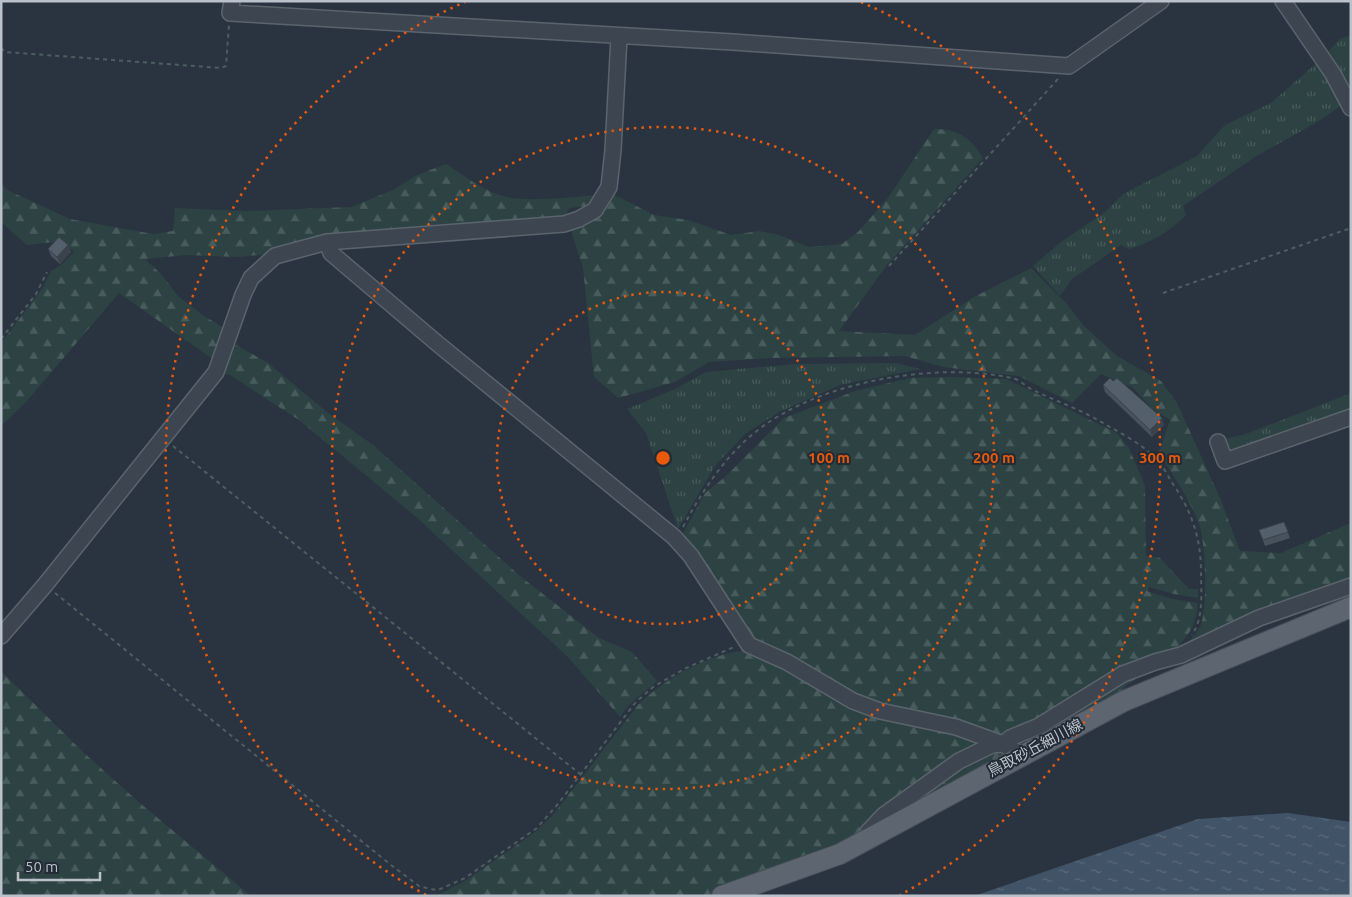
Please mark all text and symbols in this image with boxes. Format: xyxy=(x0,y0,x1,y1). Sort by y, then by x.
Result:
centre of rings xyxy=(654,449,672,467)
text: 100 m xyxy=(808,449,850,466)
text: 200 m xyxy=(973,449,1015,466)
text: 300 m xyxy=(1139,449,1181,466)
street label: 鳥取砂丘細川線 xyxy=(984,715,1085,780)
scale bar xyxy=(18,850,100,882)
text: 50 m xyxy=(25,858,58,875)

